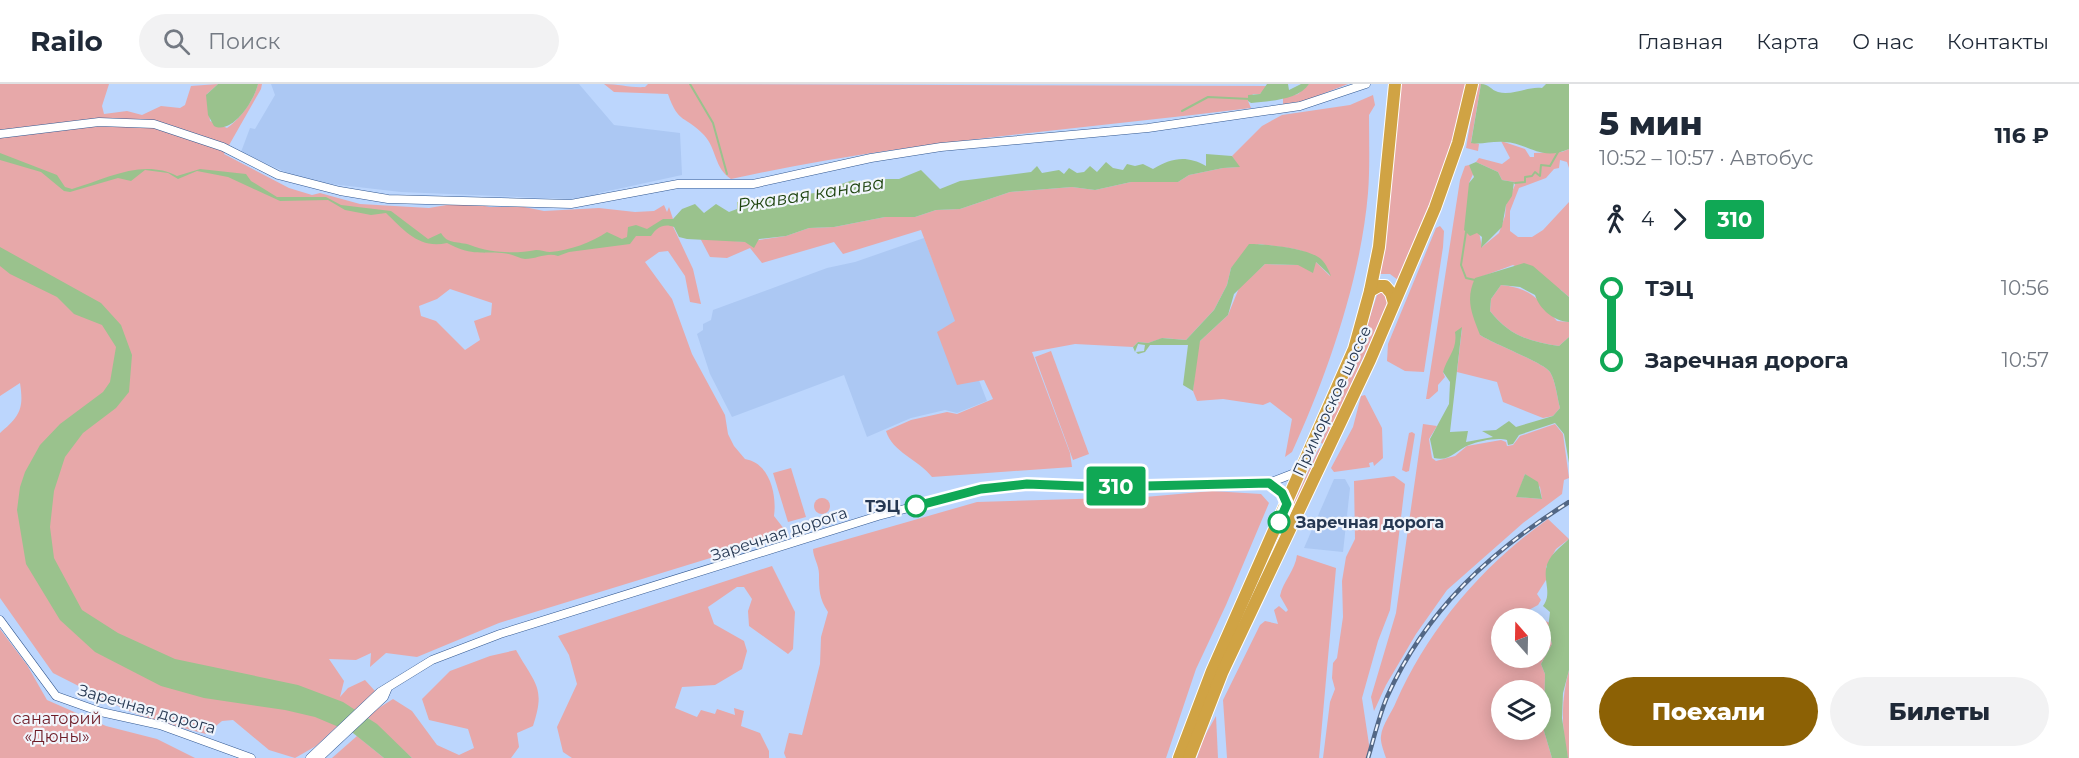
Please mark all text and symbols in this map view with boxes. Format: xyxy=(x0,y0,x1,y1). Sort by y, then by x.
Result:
search box xyxy=(139,14,559,68)
text: Railo xyxy=(30,24,103,58)
icon: search xyxy=(160,25,193,58)
text: Поиск xyxy=(208,28,280,55)
text: Главная xyxy=(1637,29,1723,54)
text: Карта xyxy=(1756,29,1819,54)
text: О нас xyxy=(1852,29,1914,54)
text: Контакты xyxy=(1947,29,2049,54)
text: 5 мин xyxy=(1599,103,1703,143)
text: 116 ₽ xyxy=(1994,122,2049,149)
text: 10:52 – 10:57 · Автобус xyxy=(1599,146,1814,170)
water label: Ржавая канава xyxy=(736,172,886,216)
icon: walk xyxy=(1599,203,1632,236)
icon: forward xyxy=(1663,203,1696,236)
text: 4 xyxy=(1641,207,1654,231)
text: 310 xyxy=(1717,207,1752,232)
text: ТЭЦ xyxy=(1645,275,1693,302)
text: 10:56 xyxy=(2001,276,2049,300)
street label: Приморское шоссе xyxy=(1289,323,1375,479)
text: Заречная дорога xyxy=(1645,347,1849,374)
text: 10:57 xyxy=(2001,348,2049,372)
line badge: 310 xyxy=(1082,466,1150,506)
text: 310 xyxy=(1099,474,1133,499)
marker: ТЭЦ xyxy=(905,495,927,517)
place label: ТЭЦ xyxy=(865,497,901,516)
street label: Заречная дорога xyxy=(708,503,850,565)
marker: Заречная дорога xyxy=(1268,511,1290,533)
place label: Заречная дорога xyxy=(1295,513,1444,532)
north arrow xyxy=(1491,608,1551,668)
map controls xyxy=(1491,608,1551,740)
button: Поехали xyxy=(1599,677,1818,746)
button: Билеты xyxy=(1830,677,2049,746)
street label: Заречная дорога xyxy=(76,680,218,738)
button: layers xyxy=(1491,680,1551,740)
park label: санаторий «Дюны» xyxy=(13,709,101,746)

